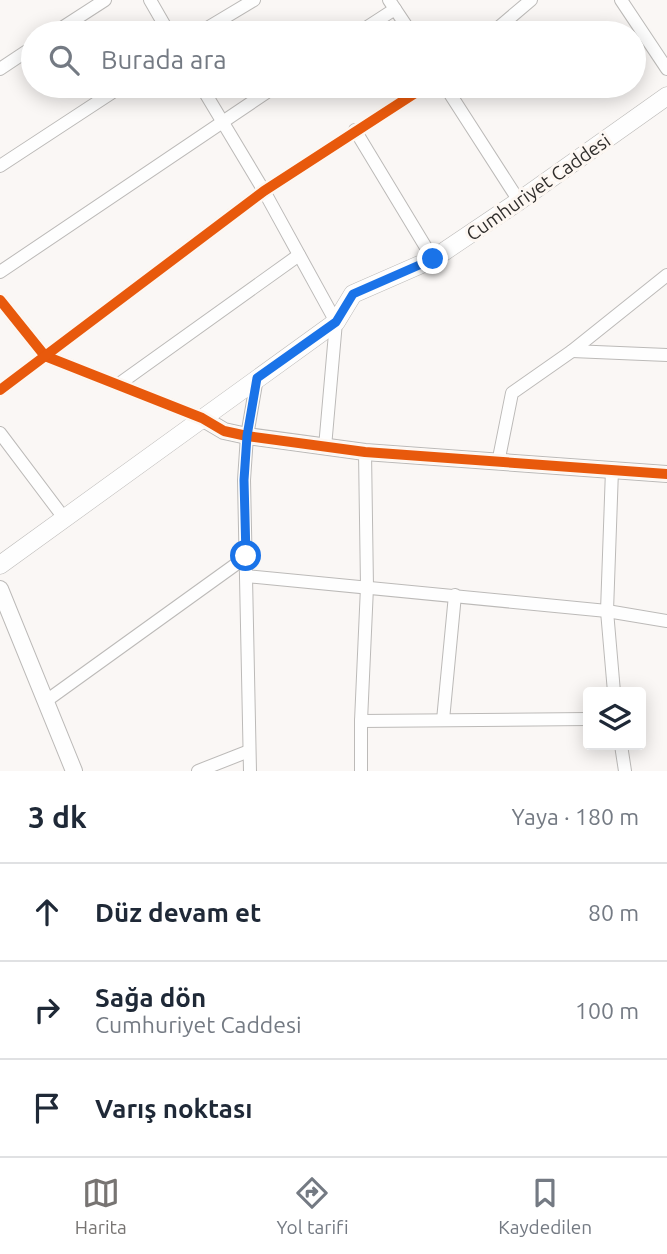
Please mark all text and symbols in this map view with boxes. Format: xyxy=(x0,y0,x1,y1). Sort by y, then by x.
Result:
search box xyxy=(21,21,646,98)
icon: search xyxy=(45,41,83,79)
text: Burada ara xyxy=(101,45,227,74)
street label: Cumhuriyet Caddesi xyxy=(462,129,614,245)
route end xyxy=(417,243,448,274)
route start xyxy=(230,540,261,571)
map controls xyxy=(583,687,646,750)
button: layers xyxy=(583,687,646,750)
text: 3 dk xyxy=(28,800,87,834)
text: Yaya · 180 m xyxy=(512,804,639,829)
icon: ahead xyxy=(28,893,66,931)
text: Düz devam et xyxy=(95,898,261,927)
text: 80 m xyxy=(588,900,639,925)
text: Sağa dön xyxy=(95,983,206,1012)
icon: right xyxy=(28,991,66,1029)
text: 100 m xyxy=(575,998,639,1023)
text: Cumhuriyet Caddesi xyxy=(95,1012,302,1037)
icon: arrive xyxy=(28,1089,66,1127)
text: Varış noktası xyxy=(95,1094,252,1123)
tab: Harita xyxy=(75,1174,127,1238)
tab: Yol tarifi xyxy=(276,1174,349,1238)
tab: Kaydedilen xyxy=(498,1174,592,1238)

